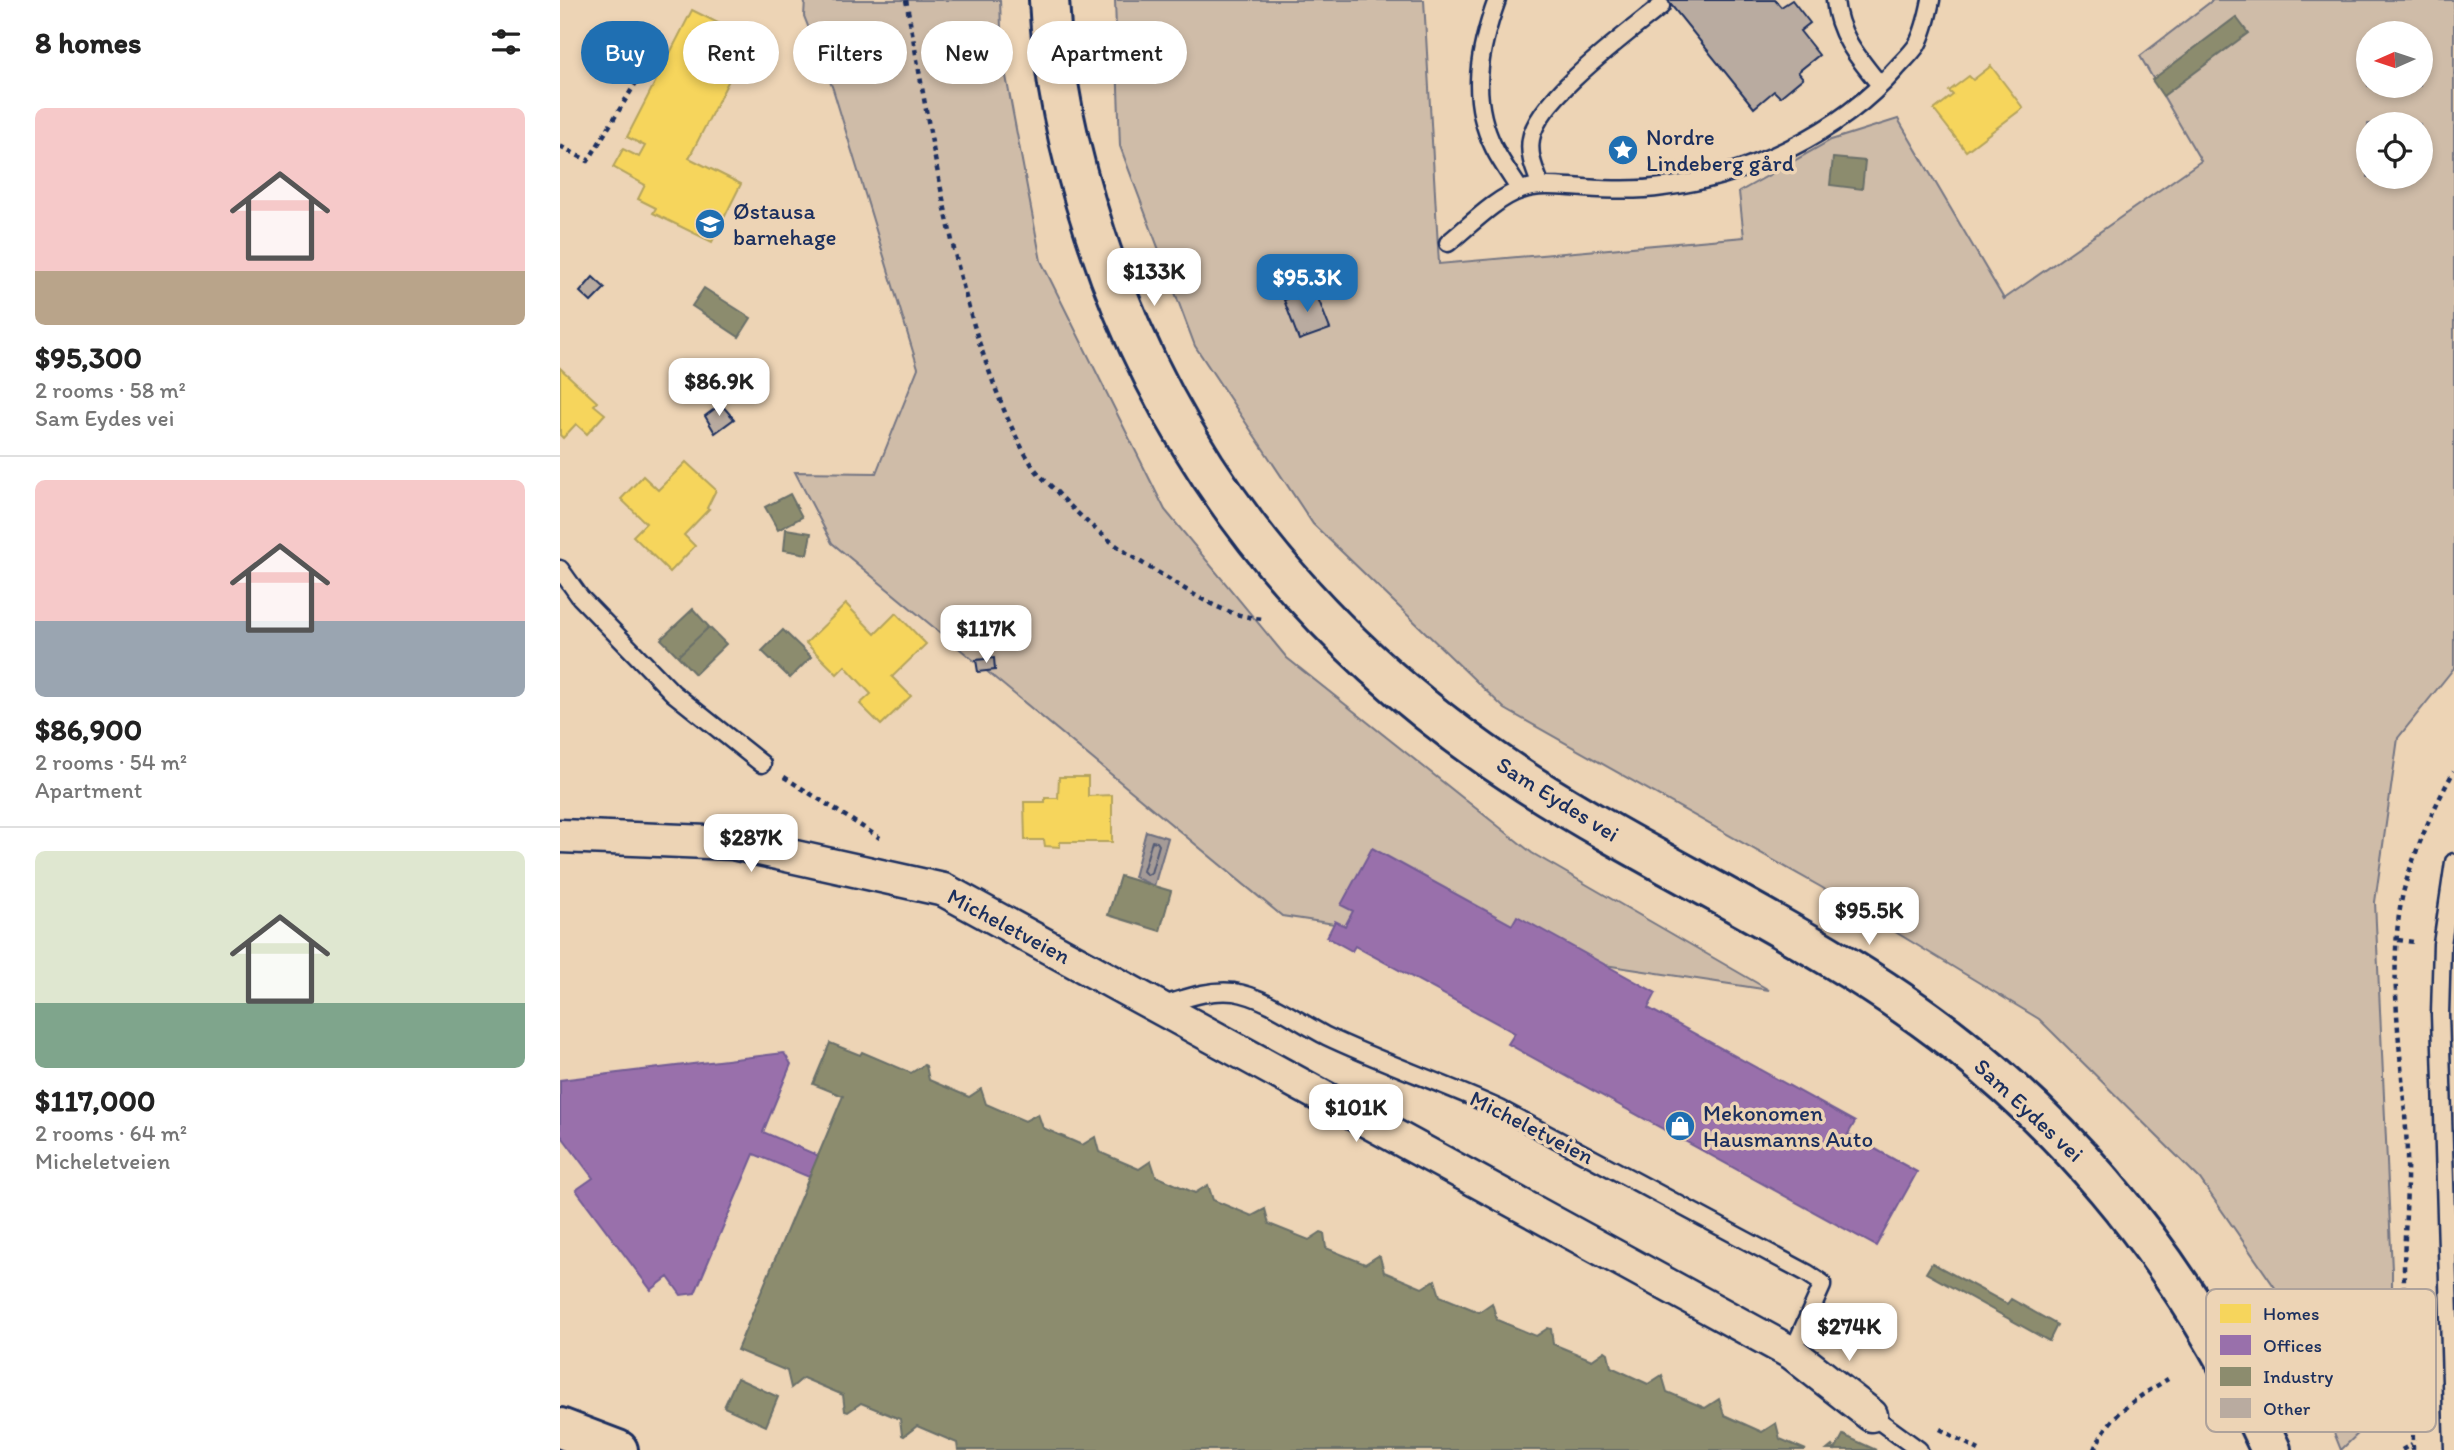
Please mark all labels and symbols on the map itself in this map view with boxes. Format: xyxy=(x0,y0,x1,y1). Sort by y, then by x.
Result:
north arrow xyxy=(2356,21,2432,98)
place label: Nordre Lindeberg gård xyxy=(1646,123,1794,177)
place icon: Nordre Lindeberg gård xyxy=(1606,133,1640,167)
place label: Østausa barnehage xyxy=(733,197,837,251)
school or university icon: Østausa barnehage xyxy=(693,207,727,241)
pin: $133K xyxy=(1105,248,1203,308)
pin: $95.3K xyxy=(1250,254,1364,314)
pin: $86.9K xyxy=(662,358,776,418)
pin: $117K xyxy=(937,606,1035,665)
street label: Sam Eydes vei xyxy=(1491,750,1625,848)
pin: $287K xyxy=(702,814,800,874)
street label: Micheletveien xyxy=(943,882,1075,970)
pin: $95.5K xyxy=(1812,888,1926,947)
street label: Sam Eydes vei xyxy=(1968,1052,2090,1168)
pin: $101K xyxy=(1307,1084,1405,1144)
street label: Micheletveien xyxy=(1465,1084,1599,1170)
place label: Mekonomen Hausmanns Auto xyxy=(1703,1099,1873,1153)
shop icon: Mekonomen Hausmanns Auto xyxy=(1663,1109,1697,1143)
legend xyxy=(2206,1289,2436,1432)
text: Homes xyxy=(2263,1302,2319,1325)
pin: $274K xyxy=(1800,1304,1898,1363)
text: Offices xyxy=(2263,1334,2322,1357)
text: Industry xyxy=(2263,1365,2333,1388)
text: Other xyxy=(2263,1397,2311,1420)

